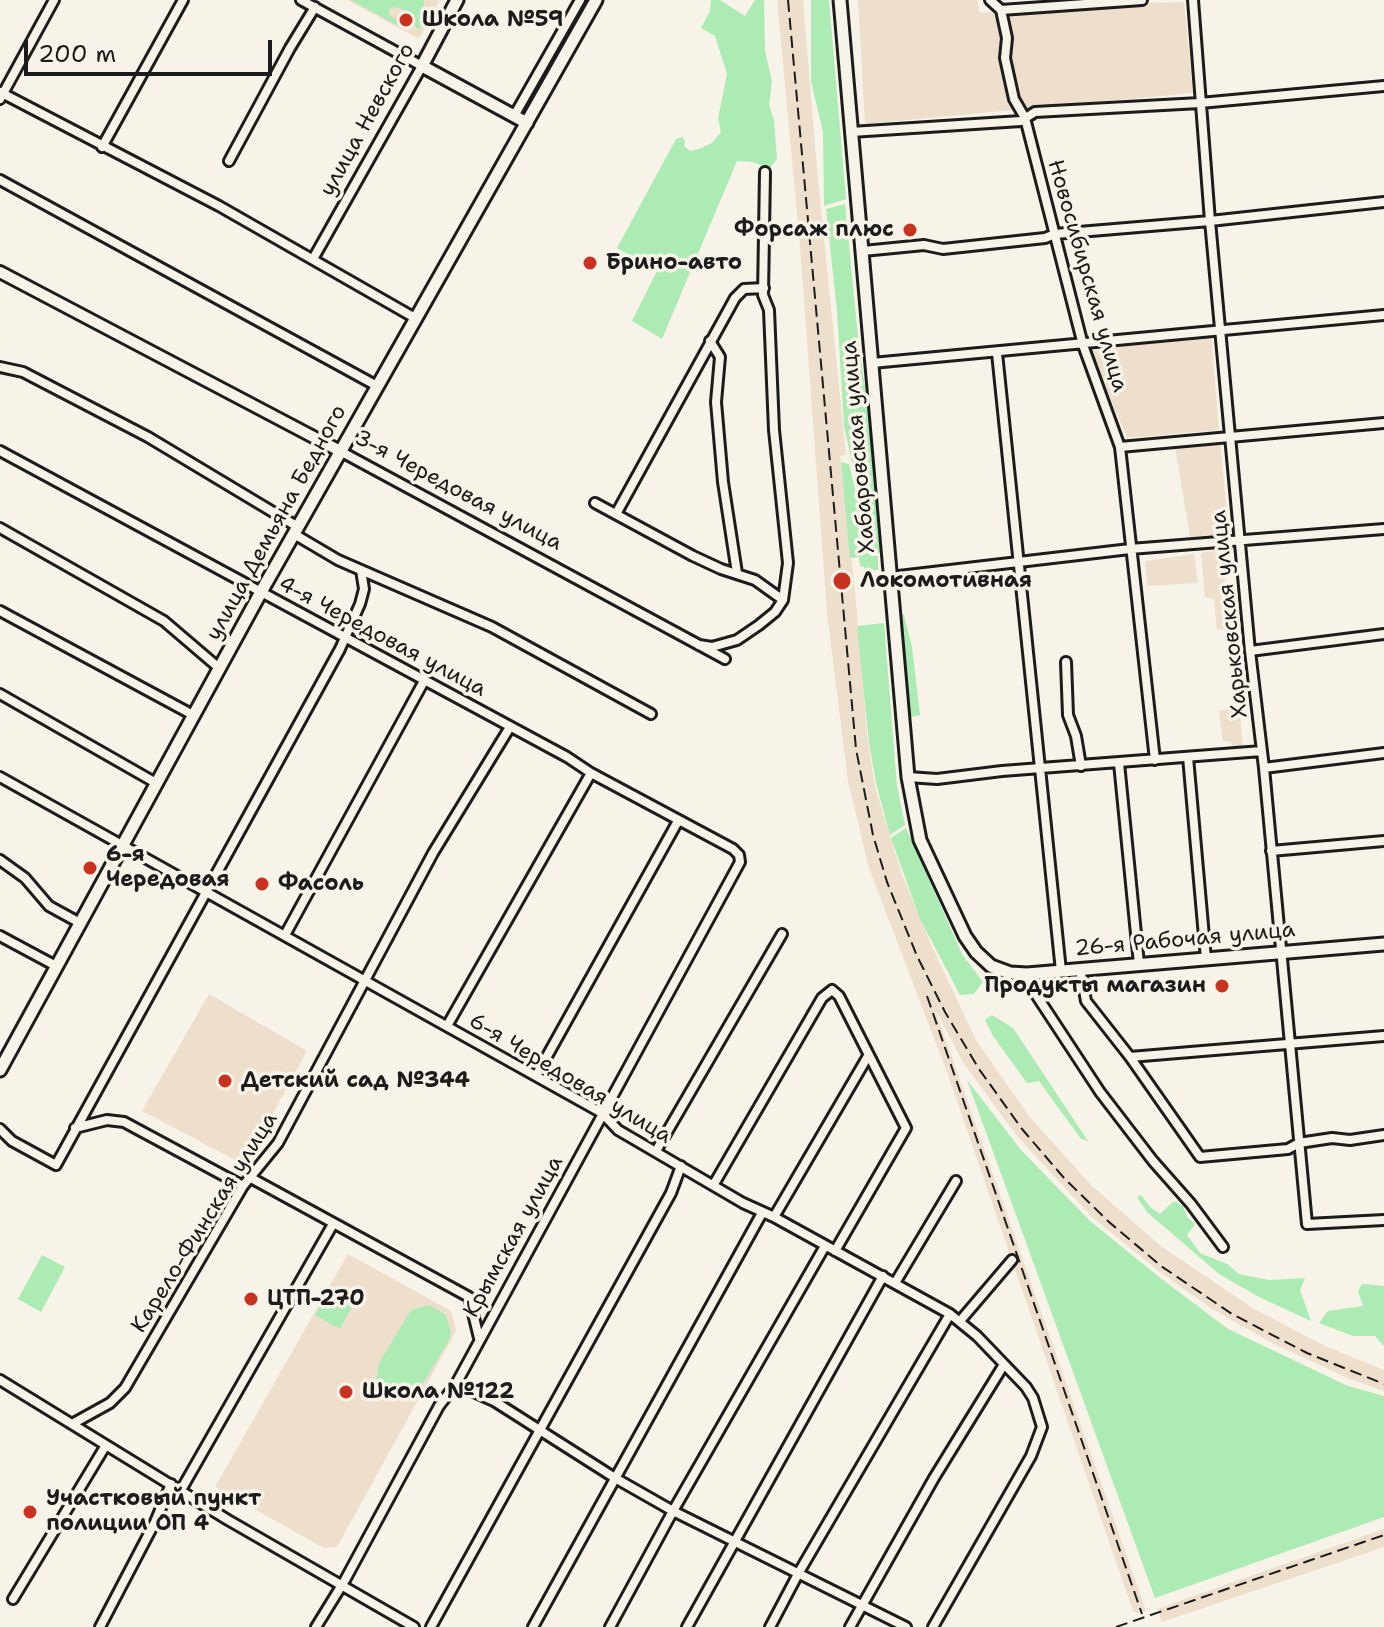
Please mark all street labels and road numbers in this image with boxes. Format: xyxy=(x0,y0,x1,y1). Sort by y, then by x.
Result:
street label: улица Невского xyxy=(315,39,421,201)
street label: Новосибирская улица xyxy=(1041,157,1133,395)
street label: Хабаровская улица xyxy=(837,340,881,554)
street label: улица Демьяна Бедного xyxy=(201,401,353,645)
street label: 3-я Чередовая улица xyxy=(350,425,566,557)
street label: Харьковская улица xyxy=(1206,509,1254,719)
street label: 4-я Чередовая улица xyxy=(273,571,491,703)
street label: 26-я Рабочая улица xyxy=(1074,917,1296,963)
street label: 6-я Чередовая улица xyxy=(464,1008,676,1150)
street label: Карело-Финская улица xyxy=(126,1108,284,1338)
street label: Крымская улица xyxy=(459,1152,569,1322)

